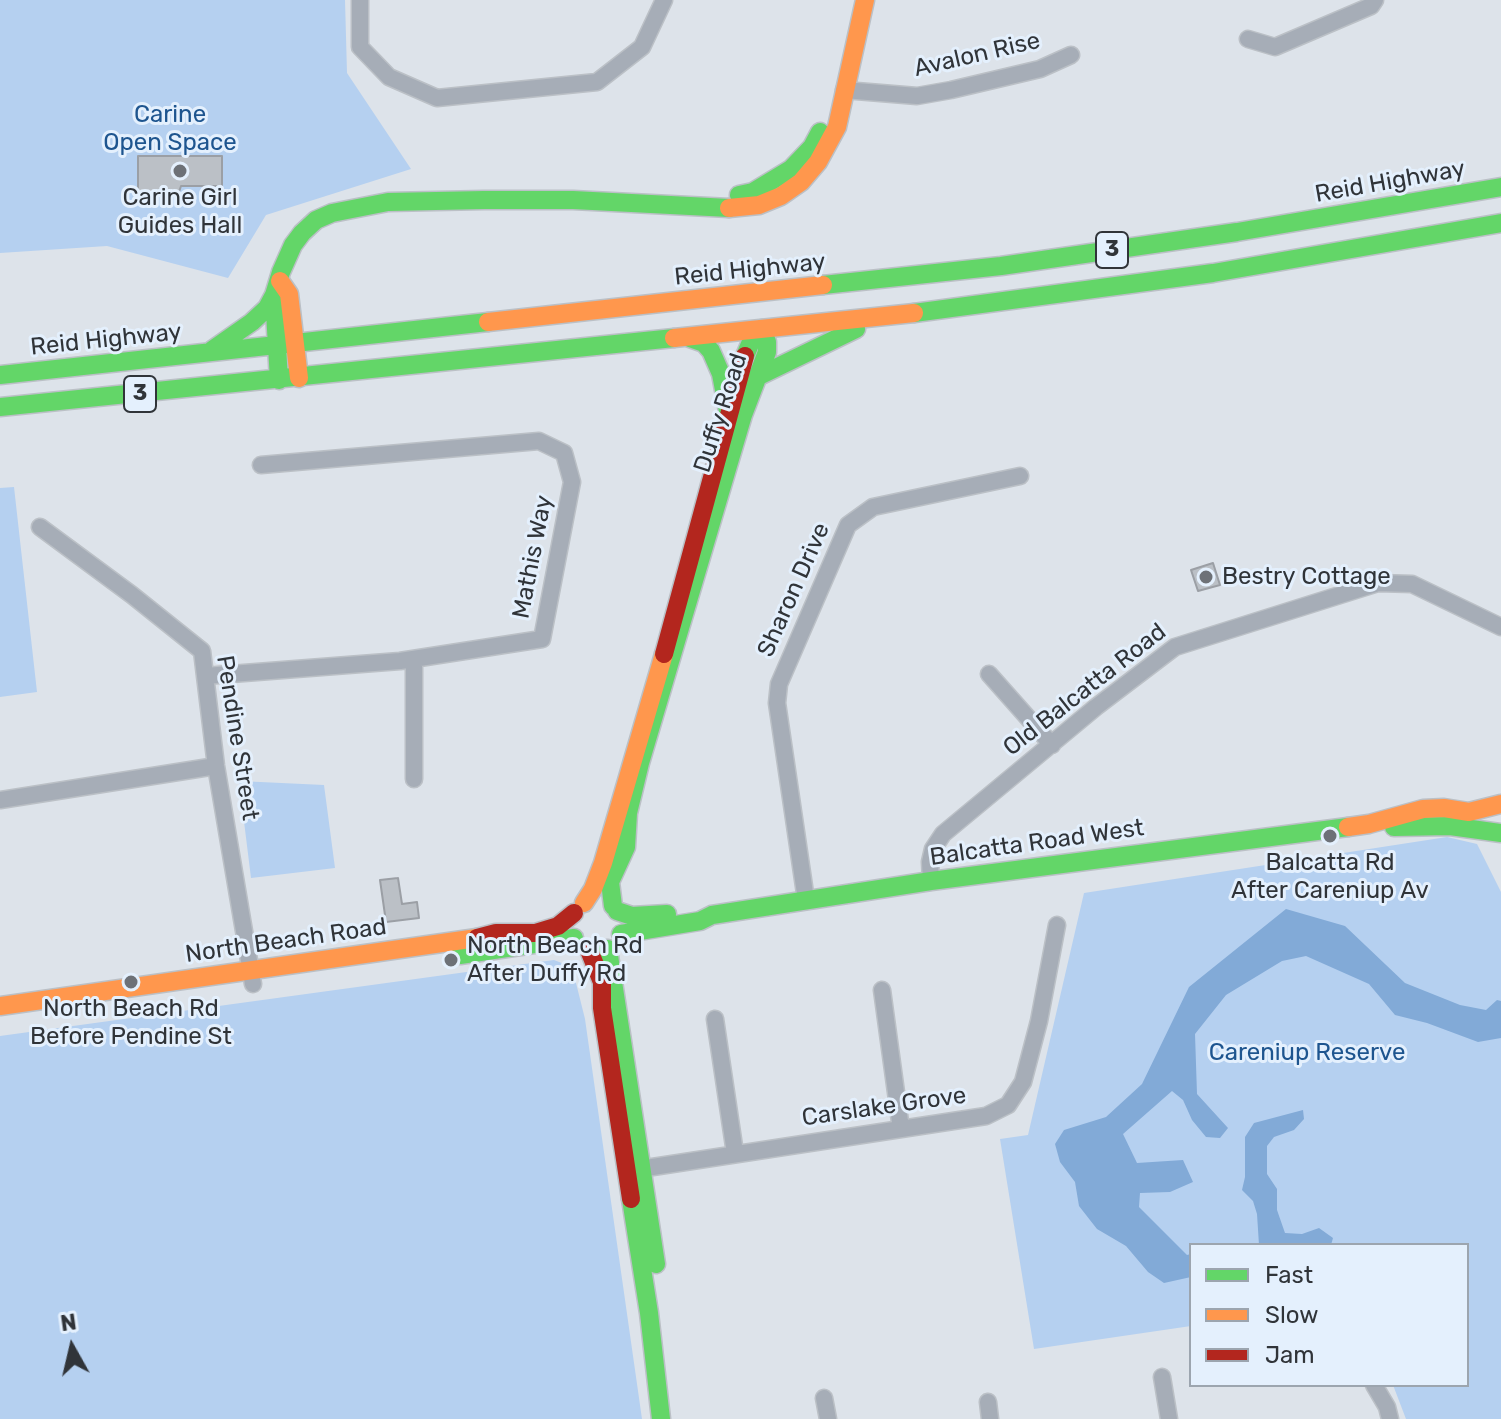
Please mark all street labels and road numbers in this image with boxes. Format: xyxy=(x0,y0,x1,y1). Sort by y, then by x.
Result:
street label: Avalon Rise xyxy=(911,27,1043,83)
street label: Reid Highway xyxy=(1313,155,1467,209)
road number: 3 xyxy=(1096,232,1128,268)
street label: Reid Highway xyxy=(673,248,827,292)
street label: Reid Highway xyxy=(29,318,183,362)
street label: Duffy Road xyxy=(688,350,754,476)
road number: 3 xyxy=(124,376,156,412)
street label: Mathis Way xyxy=(507,493,559,621)
street label: Sharon Drive xyxy=(752,519,836,661)
street label: Old Balcatta Road xyxy=(998,618,1172,762)
street label: Pendine Street xyxy=(210,653,264,823)
street label: Balcatta Road West xyxy=(928,814,1146,872)
street label: North Beach Road xyxy=(184,913,388,969)
street label: Carslake Grove xyxy=(800,1081,968,1133)

